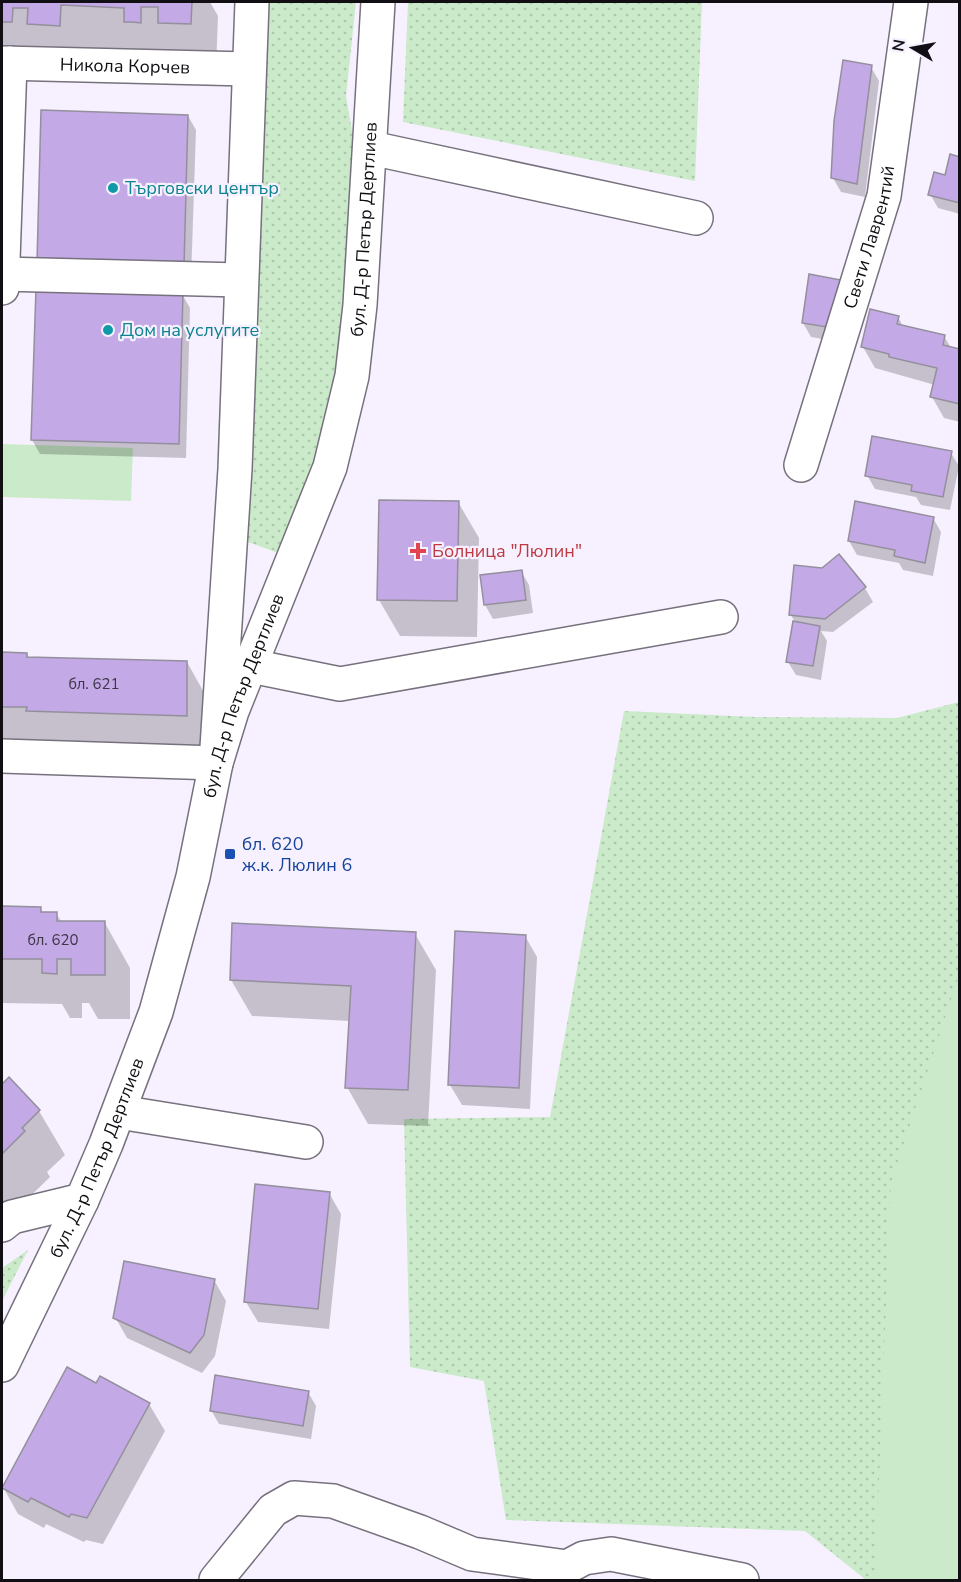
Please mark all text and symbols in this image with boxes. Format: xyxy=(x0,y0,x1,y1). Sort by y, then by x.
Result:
north arrow xyxy=(883,18,943,78)
text: N xyxy=(887,38,911,53)
street label: Никола Корчев xyxy=(60,52,191,80)
street label: бул. Д-р Петър Дертлиев xyxy=(345,121,383,338)
street label: Свети Лаврентий xyxy=(838,164,900,312)
place label: Търговски център xyxy=(125,176,279,200)
marker: Търговски център xyxy=(106,181,120,195)
place label: Дом на услугите xyxy=(120,318,259,342)
marker: Дом на услугите xyxy=(101,323,115,337)
place label: Болница "Люлин" xyxy=(432,539,582,563)
marker: Болница "Люлин" xyxy=(409,542,427,560)
street label: бул. Д-р Петър Дертлиев xyxy=(197,590,290,800)
house number: бл. 621 xyxy=(68,674,120,694)
place label: бл. 620 ж.к. Люлин 6 xyxy=(242,832,352,877)
marker: бл. 620 ж.к. Люлин 6 xyxy=(223,847,237,861)
house number: бл. 620 xyxy=(27,930,79,950)
street label: бул. Д-р Петър Дертлиев xyxy=(44,1054,150,1262)

